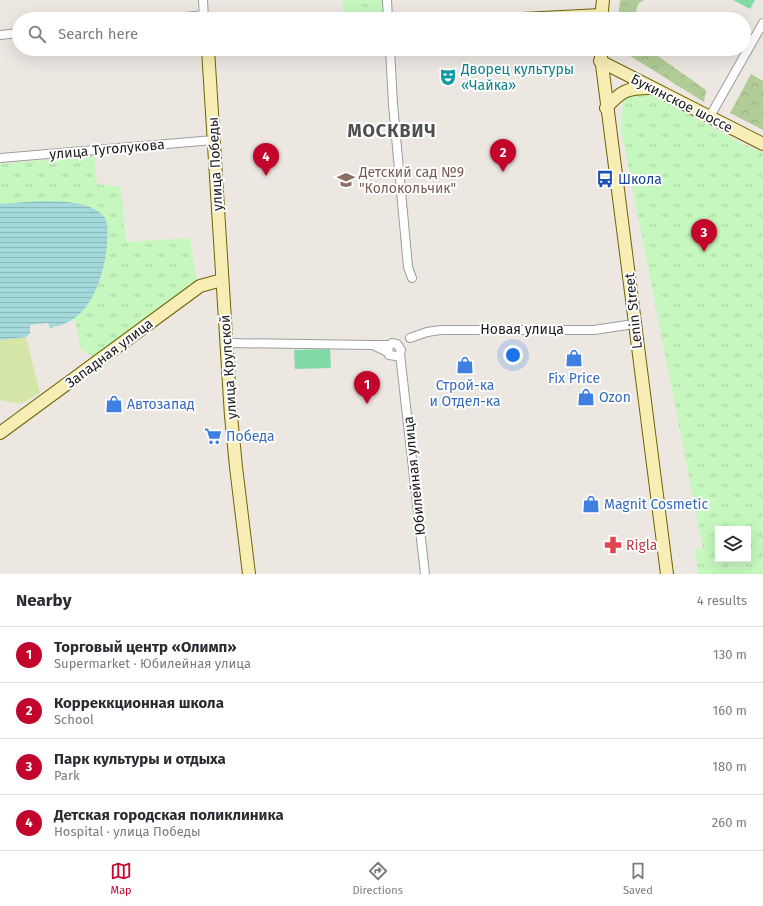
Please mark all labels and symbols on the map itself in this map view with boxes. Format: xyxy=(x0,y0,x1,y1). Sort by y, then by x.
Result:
place label: Дворец культуры «Чайка» xyxy=(460,61,574,94)
theatre icon: Дворец культуры «Чайка» xyxy=(438,67,458,87)
street label: Букинское шоссе xyxy=(628,70,736,136)
street label: улица Победы xyxy=(205,117,226,211)
district label: МОСКВИЧ xyxy=(347,120,437,142)
street label: улица Туголукова xyxy=(49,136,165,163)
pin: 2 xyxy=(490,139,516,172)
pin: 4 xyxy=(253,143,279,176)
place label: Детский сад №9 "Колокольчик" xyxy=(358,164,464,197)
bus stop icon: Школа xyxy=(595,169,615,189)
school or university icon: Детский сад №9 "Колокольчик" xyxy=(336,170,356,190)
place label: Школа xyxy=(618,171,662,188)
pin: 3 xyxy=(691,219,717,252)
street label: Lenin Street xyxy=(621,271,646,350)
street label: улица Крупской xyxy=(216,314,241,420)
street label: Западная улица xyxy=(62,315,156,392)
street label: Новая улица xyxy=(480,321,564,338)
your location xyxy=(503,345,523,365)
shop icon: Fix Price xyxy=(564,348,584,368)
shop icon: Строй-ка и Отдел-ка xyxy=(455,355,475,375)
place label: Fix Price xyxy=(548,370,600,387)
pin: 1 xyxy=(354,371,380,404)
place label: Строй-ка и Отдел-ка xyxy=(429,377,501,410)
shop icon: Ozon xyxy=(576,387,596,407)
place label: Ozon xyxy=(599,389,631,406)
shop icon: Автозапад xyxy=(104,394,124,414)
place label: Автозапад xyxy=(127,396,195,413)
street label: Юбилейная улица xyxy=(400,416,429,536)
supermarket icon: Победа xyxy=(203,426,223,446)
place label: Победа xyxy=(226,428,275,445)
shop icon: Magnit Cosmetic xyxy=(581,494,601,514)
place label: Magnit Cosmetic xyxy=(604,496,708,513)
pharmacy icon: Rigla xyxy=(603,535,623,555)
place label: Rigla xyxy=(626,537,657,554)

